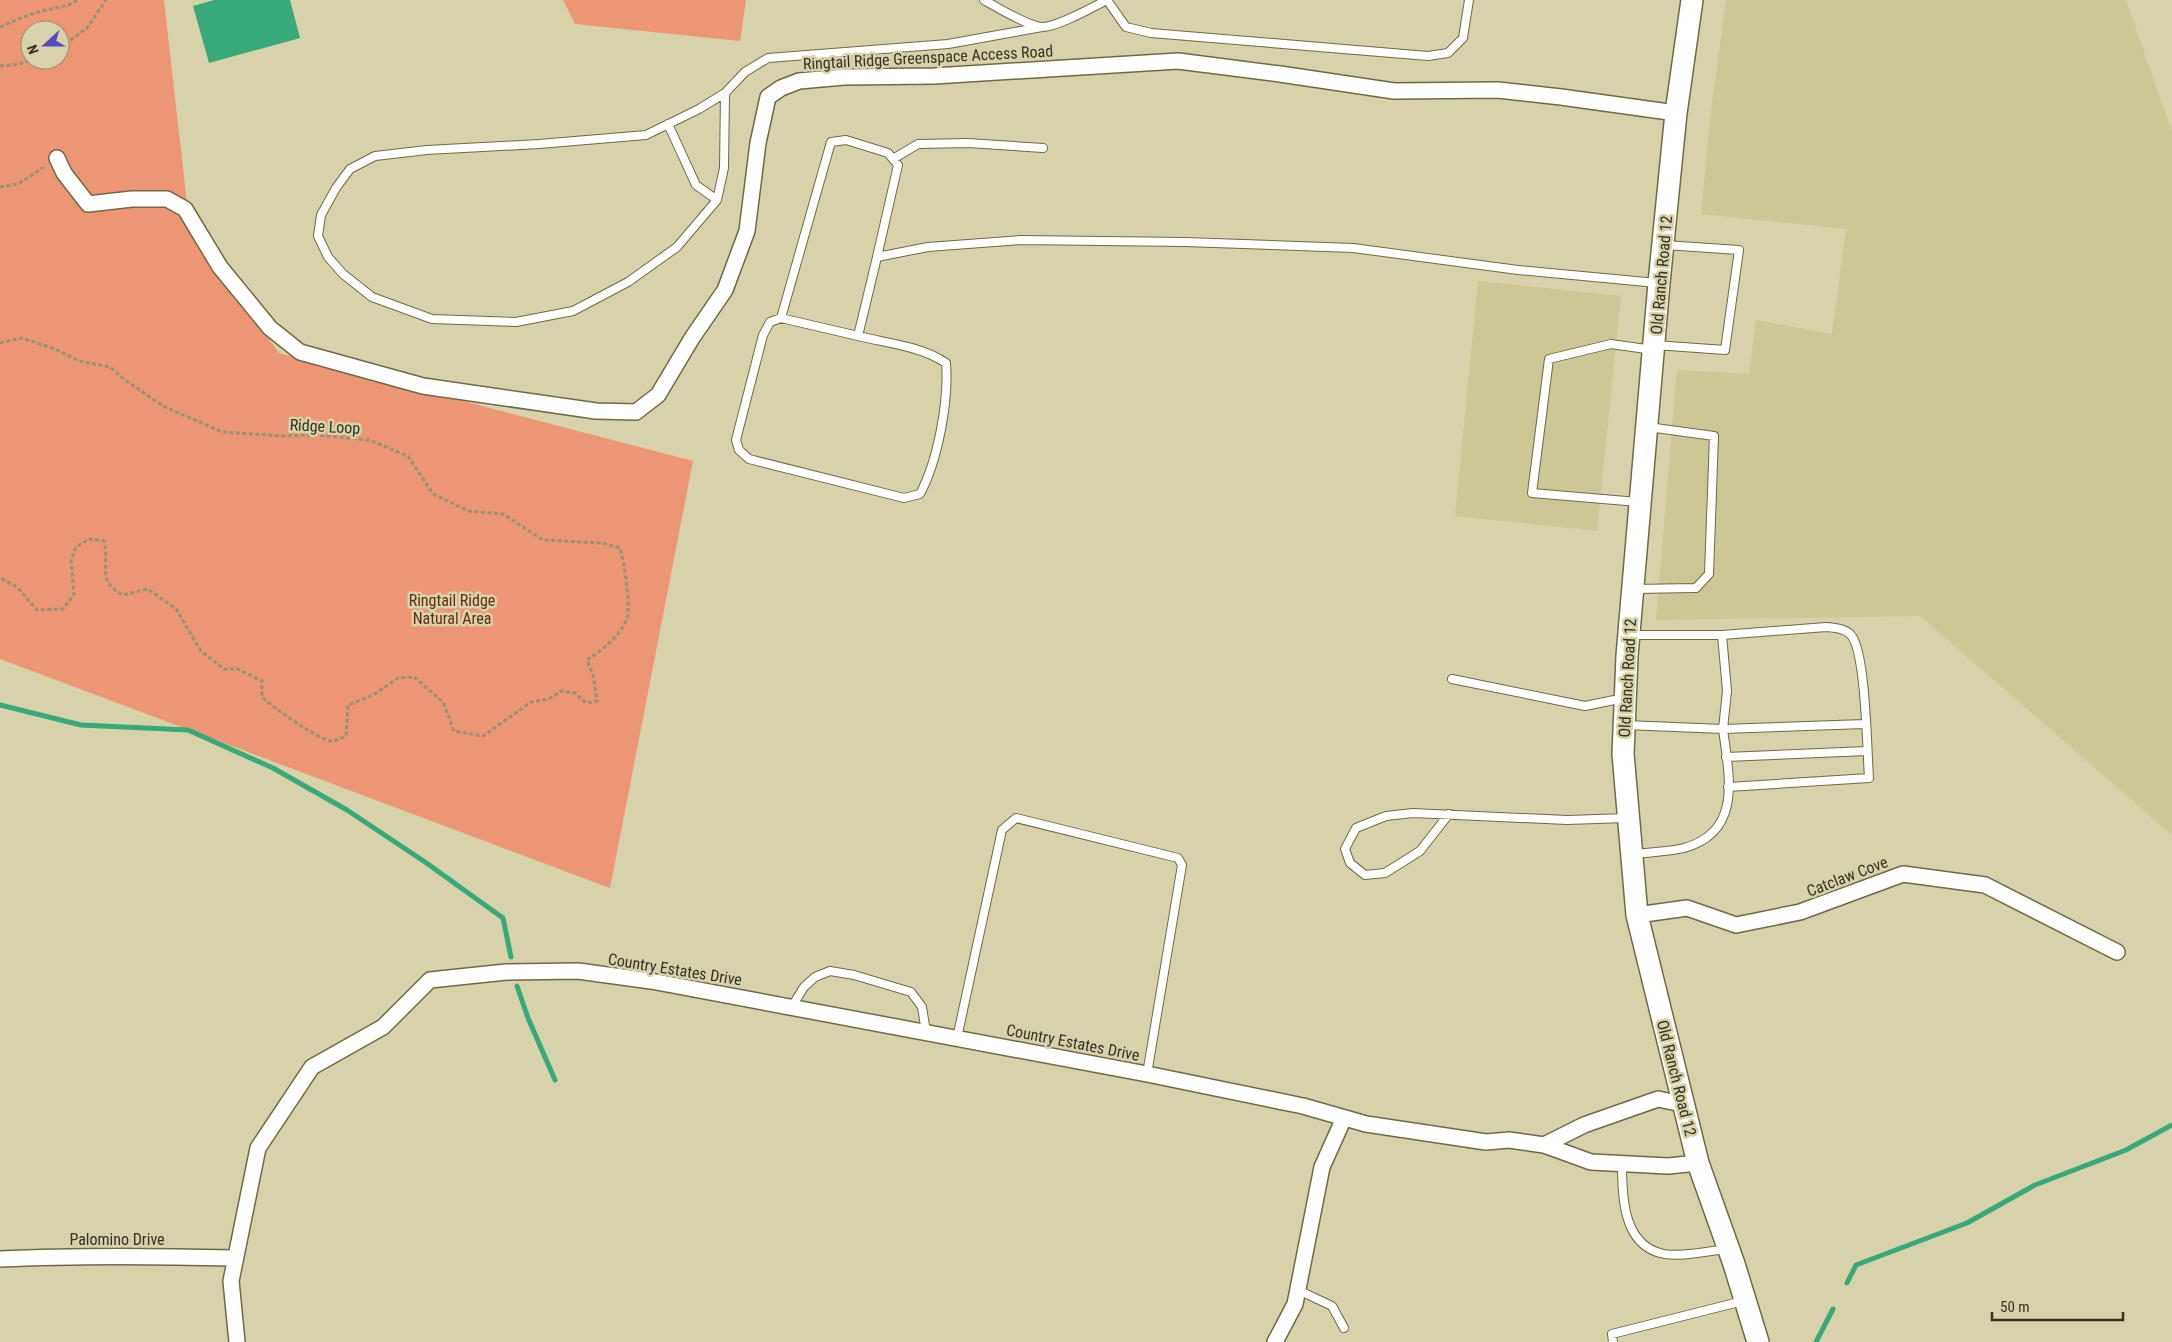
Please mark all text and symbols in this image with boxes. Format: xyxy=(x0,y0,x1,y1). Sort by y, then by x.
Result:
north arrow xyxy=(20,20,70,70)
street label: Ringtail Ridge Greenspace Access Road xyxy=(802,41,1054,74)
text: N xyxy=(24,43,42,57)
street label: Old Ranch Road 12 xyxy=(1647,215,1676,335)
street label: Ridge Loop xyxy=(289,415,361,438)
park label: Ringtail Ridge Natural Area xyxy=(409,591,495,628)
street label: Old Ranch Road 12 xyxy=(1615,618,1640,738)
street label: Catclaw Cove xyxy=(1804,852,1890,901)
street label: Country Estates Drive xyxy=(607,950,743,989)
street label: Old Ranch Road 12 xyxy=(1653,1018,1700,1138)
street label: Country Estates Drive xyxy=(1005,1020,1141,1065)
street label: Palomino Drive xyxy=(69,1230,165,1249)
scale bar xyxy=(1992,1290,2123,1322)
text: 50 m xyxy=(2000,1298,2030,1316)

